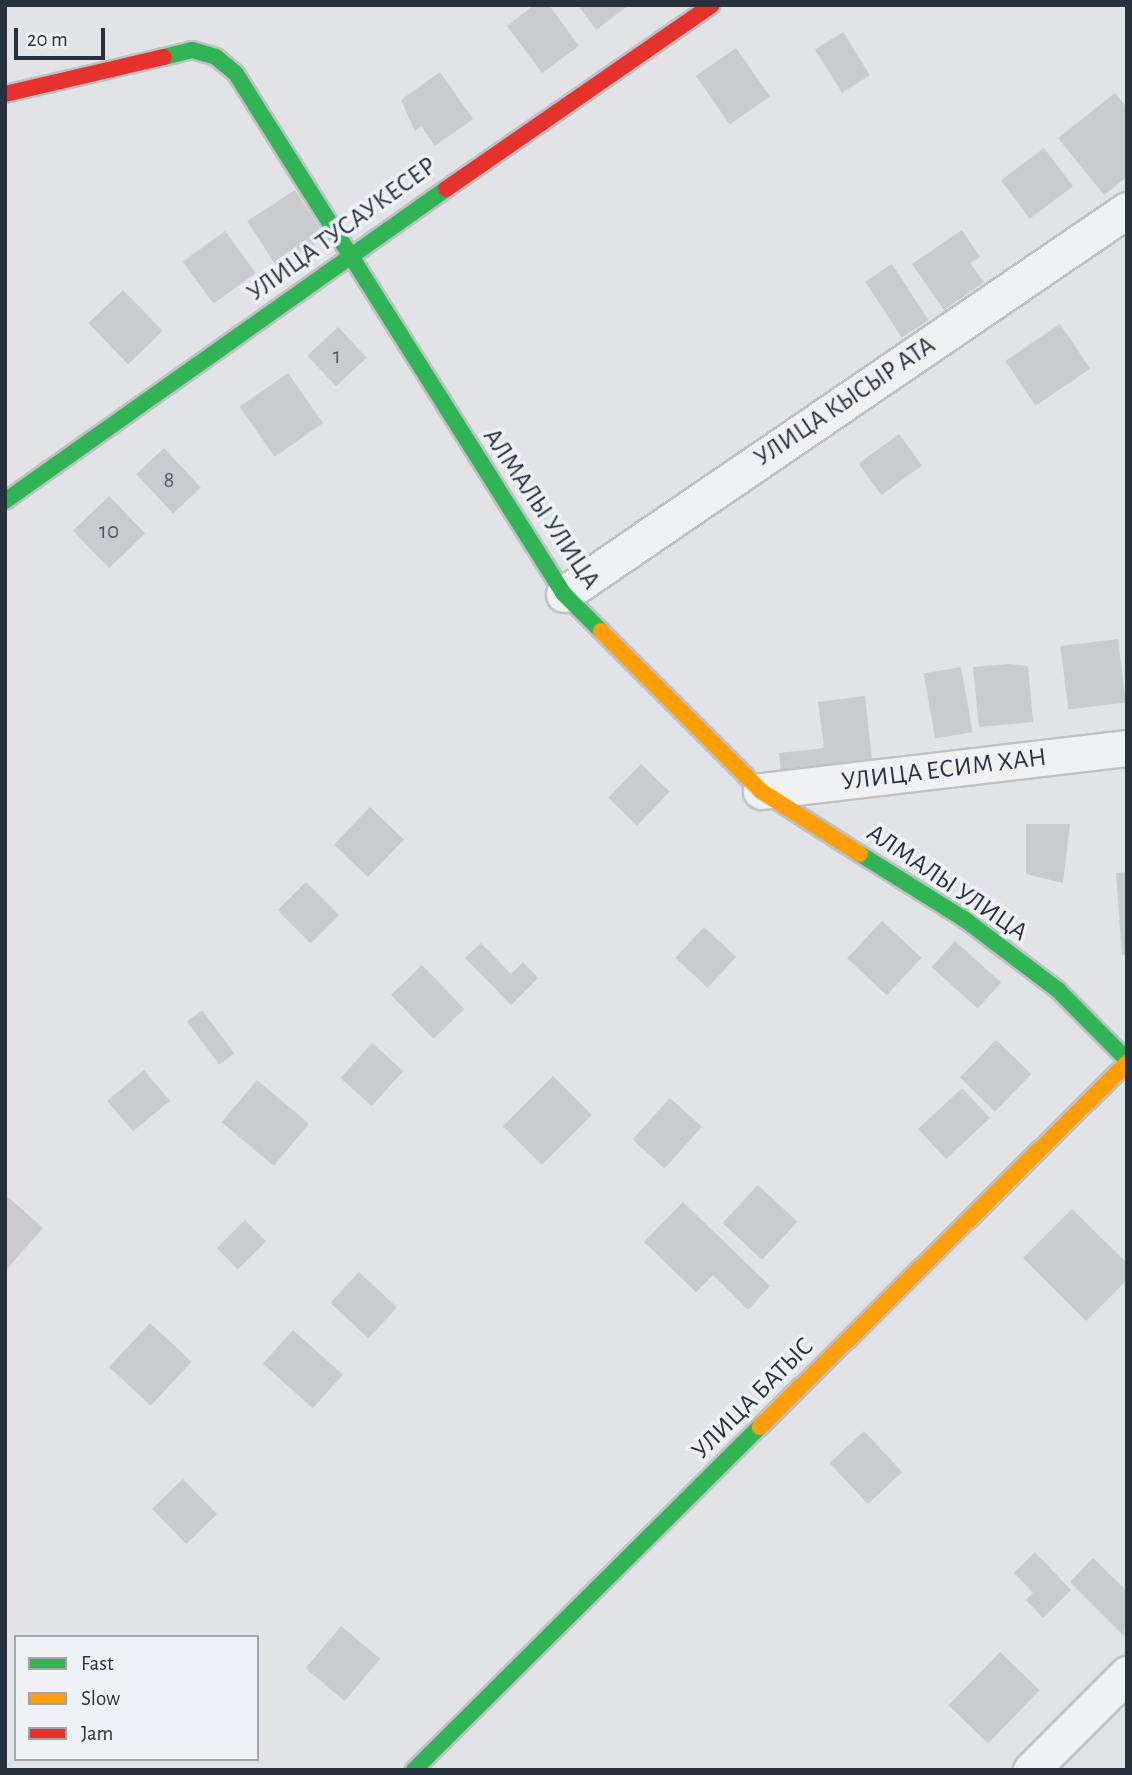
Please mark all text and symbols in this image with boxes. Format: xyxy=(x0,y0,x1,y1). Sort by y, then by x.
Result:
scale bar xyxy=(18,14,108,58)
text: 20 m xyxy=(27,29,68,50)
street label: УЛИЦА ТУСАУКЕСЕР xyxy=(241,151,443,309)
street label: УЛИЦА КЫСЫР АТА xyxy=(749,330,941,474)
house number: 1 xyxy=(333,343,341,371)
street label: АЛМАЛЫ УЛИЦА xyxy=(476,423,606,595)
house number: 8 xyxy=(164,467,174,495)
house number: 10 xyxy=(99,518,119,546)
street label: УЛИЦА ЕСИМ ХАН xyxy=(840,742,1048,798)
street label: АЛМАЛЫ УЛИЦА xyxy=(861,818,1033,948)
street label: УЛИЦА БАТЫС xyxy=(685,1331,821,1467)
legend xyxy=(14,1635,259,1761)
text: Fast xyxy=(81,1653,114,1674)
text: Slow xyxy=(81,1688,120,1709)
text: Jam xyxy=(81,1723,113,1744)

